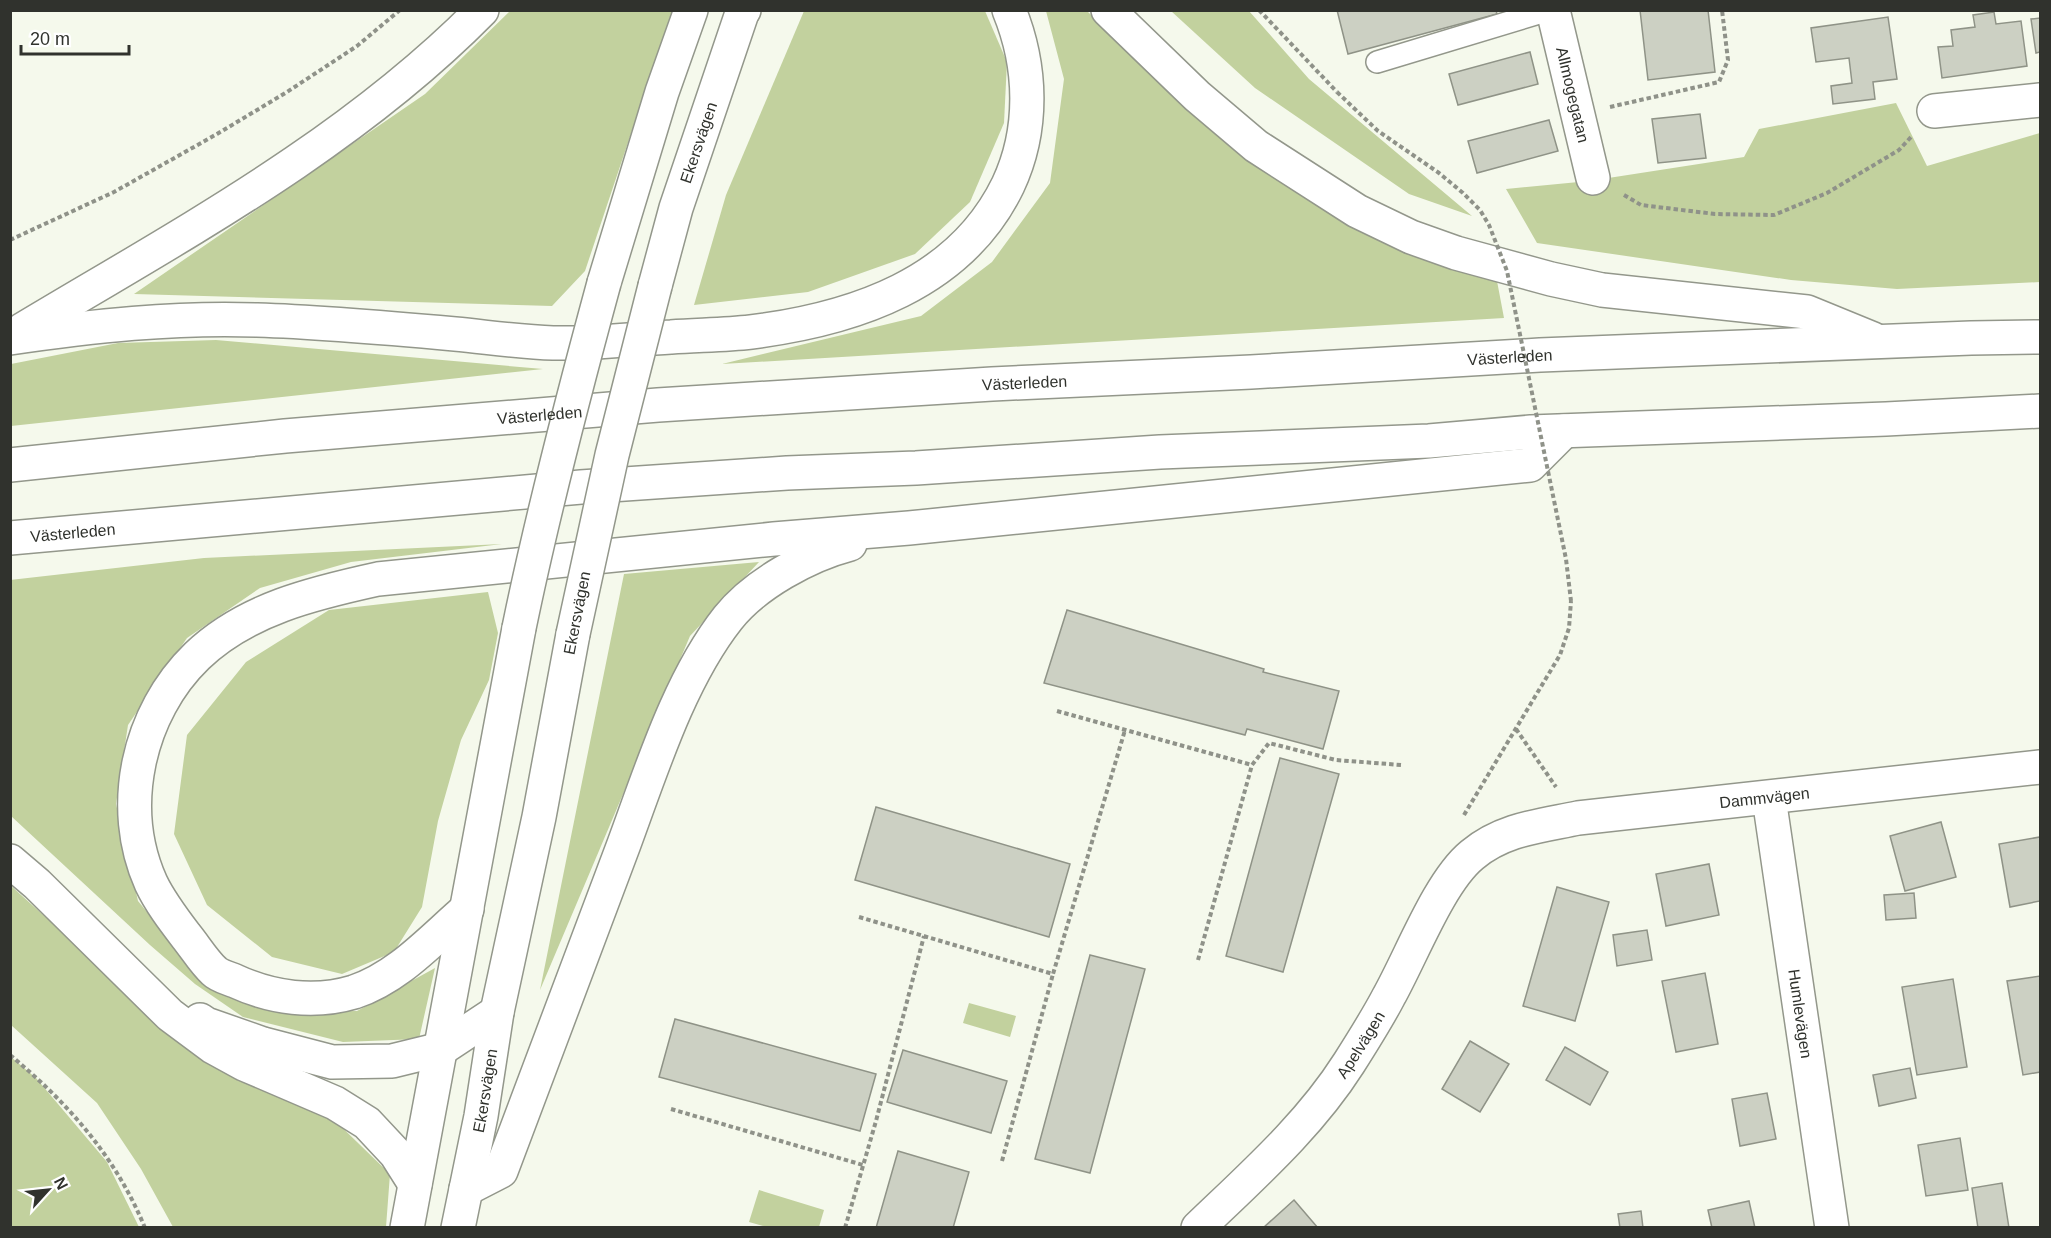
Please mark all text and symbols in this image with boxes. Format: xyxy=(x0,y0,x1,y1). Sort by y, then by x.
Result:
scale bar xyxy=(21,18,129,56)
text: 20 m xyxy=(30,29,70,49)
street label: Allmogegatan xyxy=(1554,45,1593,144)
street label: Ekersvägen xyxy=(677,100,720,185)
street label: Västerleden xyxy=(1467,346,1553,368)
street label: Västerleden xyxy=(981,372,1068,393)
street label: Västerleden xyxy=(496,403,583,427)
street label: Västerleden xyxy=(29,520,116,545)
street label: Ekersvägen xyxy=(561,570,593,656)
street label: Dammvägen xyxy=(1718,784,1810,811)
street label: Humlevägen xyxy=(1786,968,1816,1059)
street label: Apelvägen xyxy=(1333,1008,1388,1081)
street label: Ekersvägen xyxy=(469,1048,500,1134)
north arrow xyxy=(18,1160,78,1220)
text: N xyxy=(51,1174,71,1192)

